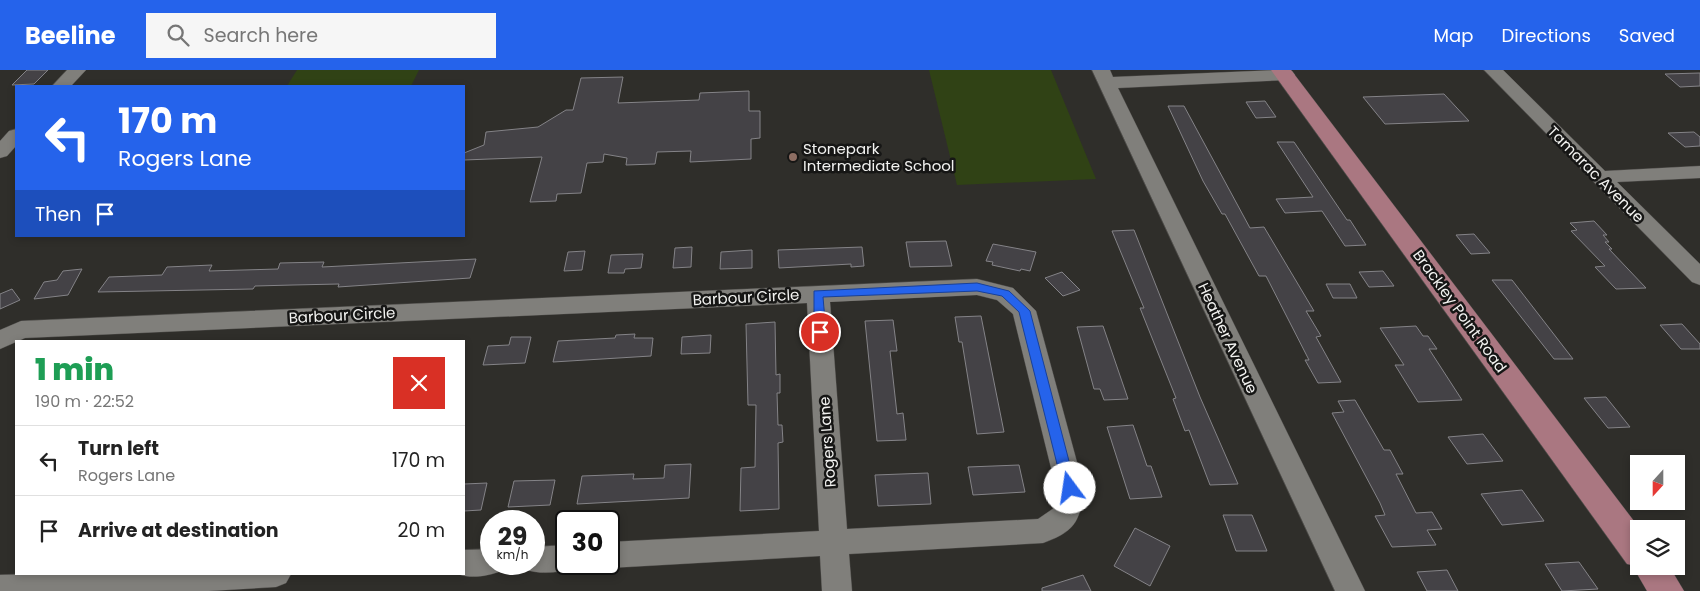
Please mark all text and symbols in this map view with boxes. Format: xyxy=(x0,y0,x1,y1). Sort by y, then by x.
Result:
search box xyxy=(146,13,496,58)
text: Beeline xyxy=(25,19,116,52)
icon: search xyxy=(164,21,192,49)
text: Search here xyxy=(204,22,318,49)
text: Map xyxy=(1434,23,1473,48)
text: Directions xyxy=(1501,23,1591,48)
text: Saved xyxy=(1619,23,1675,48)
text: 170 m xyxy=(118,96,217,145)
icon: left xyxy=(35,105,100,170)
street label: Tamarac Avenue xyxy=(1543,121,1649,227)
place label: Stonepark Intermediate School xyxy=(803,138,955,176)
text: Rogers Lane xyxy=(118,143,252,174)
marker: Stonepark Intermediate School xyxy=(787,151,799,163)
icon: arrive xyxy=(91,200,119,228)
text: Then xyxy=(35,201,81,228)
street label: Brackley Point Road xyxy=(1408,245,1512,377)
street label: Heather Avenue xyxy=(1193,279,1263,397)
street label: Barbour Circle xyxy=(692,284,800,310)
street label: Barbour Circle xyxy=(288,302,396,328)
pin xyxy=(799,311,841,353)
icon: arrive xyxy=(806,318,834,346)
text: 1 min xyxy=(35,348,114,391)
button: close xyxy=(393,357,445,409)
text: 190 m · 22:52 xyxy=(35,390,134,413)
street label: Rogers Lane xyxy=(813,396,841,488)
text: Turn left xyxy=(78,435,159,462)
icon: left xyxy=(35,447,63,475)
text: 170 m xyxy=(392,447,445,474)
north arrow xyxy=(1630,455,1685,510)
map controls xyxy=(1630,455,1685,575)
position arrow xyxy=(1043,461,1095,513)
text: Rogers Lane xyxy=(78,464,175,487)
speed limit sign: 30 xyxy=(555,510,620,575)
icon: arrive xyxy=(35,517,63,545)
text: Arrive at destination xyxy=(78,517,279,544)
text: 20 m xyxy=(397,517,445,544)
text: 29 xyxy=(498,519,527,554)
button: layers xyxy=(1630,520,1685,575)
text: km/h xyxy=(497,546,528,563)

